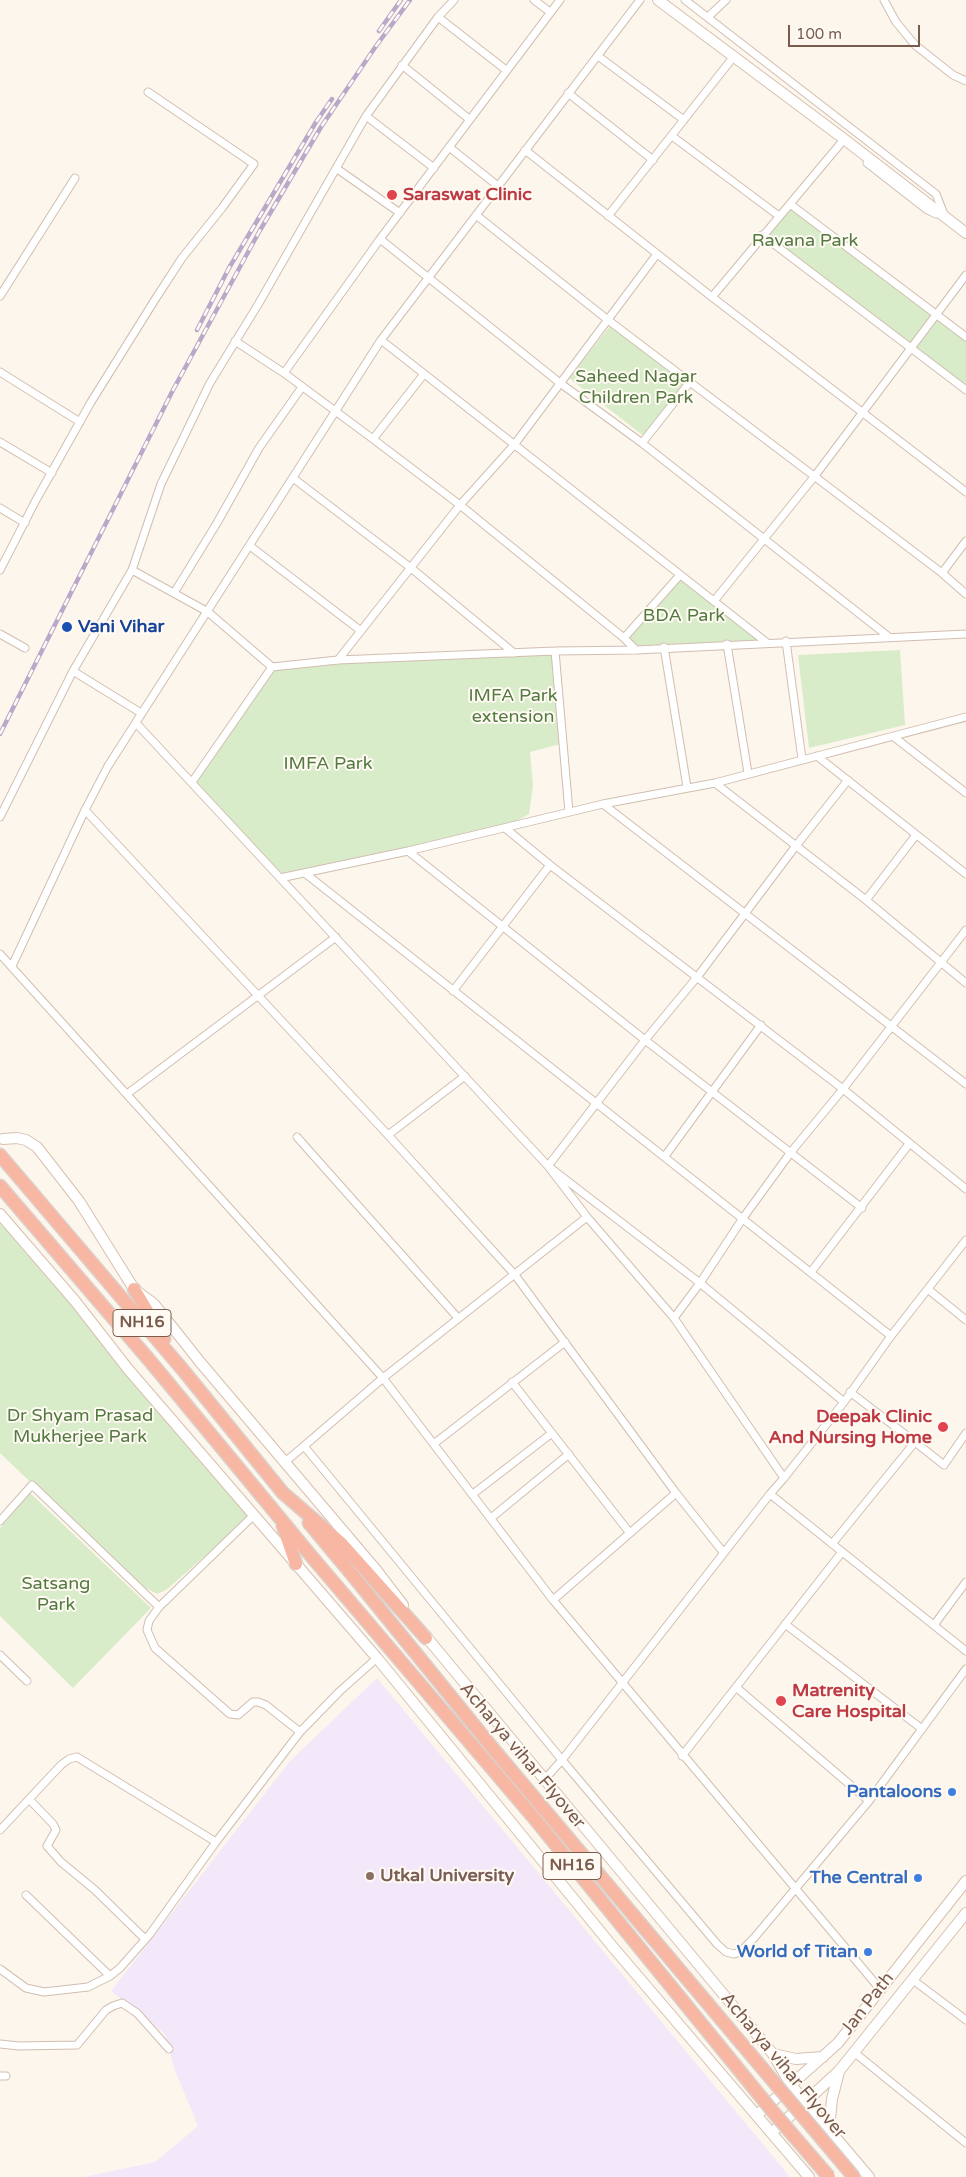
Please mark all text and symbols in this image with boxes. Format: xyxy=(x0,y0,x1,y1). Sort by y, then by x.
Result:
scale bar xyxy=(791,15,924,47)
text: 100 m xyxy=(796,25,842,43)
place label: Saraswat Clinic xyxy=(403,184,532,206)
marker: Saraswat Clinic xyxy=(385,188,399,202)
park label: Ravana Park xyxy=(752,230,858,252)
park label: Saheed Nagar Children Park xyxy=(575,366,697,408)
park label: BDA Park xyxy=(643,605,725,627)
place label: Vani Vihar xyxy=(78,616,165,638)
marker: Vani Vihar xyxy=(60,620,74,634)
park label: IMFA Park extension xyxy=(468,685,558,728)
park label: IMFA Park xyxy=(283,753,373,775)
road number: NH16 xyxy=(113,1310,171,1336)
park label: Dr Shyam Prasad Mukherjee Park xyxy=(7,1405,153,1448)
place label: Deepak Clinic And Nursing Home xyxy=(768,1406,932,1448)
marker: Deepak Clinic And Nursing Home xyxy=(936,1420,950,1434)
park label: Satsang Park xyxy=(22,1573,90,1616)
street label: Acharya vihar Flyover xyxy=(455,1679,589,1833)
place label: Matrenity Care Hospital xyxy=(792,1680,906,1722)
marker: Matrenity Care Hospital xyxy=(774,1694,788,1708)
place label: Pantaloons xyxy=(847,1781,942,1803)
marker: Pantaloons xyxy=(946,1786,958,1798)
road number: NH16 xyxy=(543,1852,601,1880)
place label: Utkal University xyxy=(380,1865,514,1887)
place label: The Central xyxy=(810,1867,908,1889)
marker: Utkal University xyxy=(364,1870,376,1882)
marker: The Central xyxy=(912,1872,924,1884)
place label: World of Titan xyxy=(737,1941,858,1963)
marker: World of Titan xyxy=(862,1946,874,1958)
street label: Jan Path xyxy=(837,1968,899,2040)
street label: Acharya vihar Flyover xyxy=(716,1989,850,2143)

